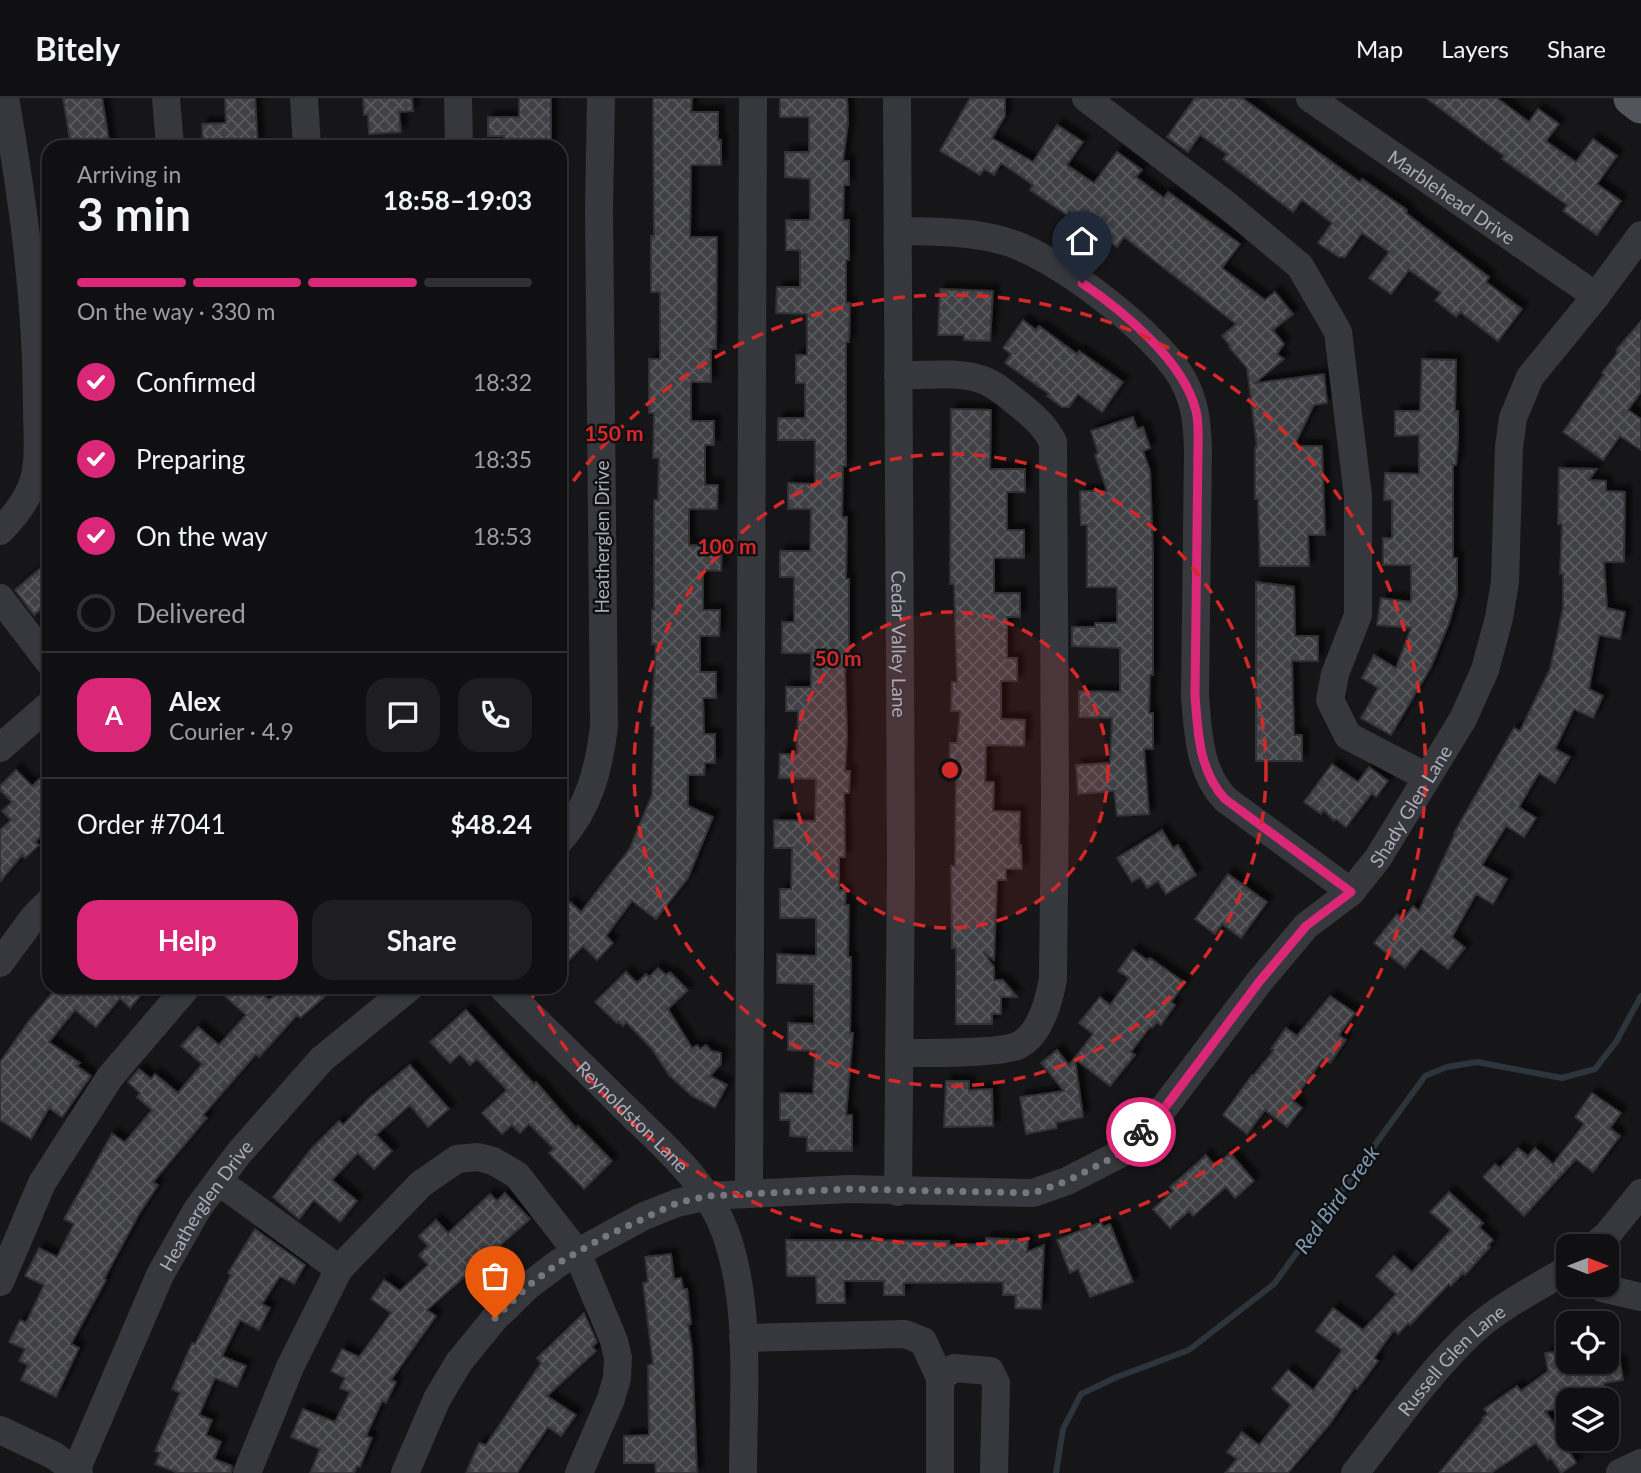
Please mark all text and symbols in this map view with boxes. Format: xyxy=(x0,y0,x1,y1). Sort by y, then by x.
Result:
text: Bitely xyxy=(35,28,120,68)
text: Map xyxy=(1356,34,1403,63)
text: Layers xyxy=(1441,34,1509,63)
text: Share xyxy=(1547,34,1606,63)
street label: Marblehead Drive xyxy=(1384,144,1520,249)
text: Arriving in xyxy=(77,160,181,188)
text: 18:58–19:03 xyxy=(383,184,532,216)
text: 3 min xyxy=(77,186,191,241)
pin xyxy=(1052,211,1112,283)
icon: home xyxy=(1063,222,1101,260)
text: On the way · 330 m xyxy=(77,297,276,325)
icon: check xyxy=(77,363,115,401)
text: Confirmed xyxy=(136,366,256,398)
text: 18:32 xyxy=(473,368,532,396)
text: 150 m xyxy=(584,420,644,445)
icon: check xyxy=(77,440,115,478)
text: Preparing xyxy=(136,443,245,475)
text: 18:35 xyxy=(473,445,532,473)
street label: Heatherglen Drive xyxy=(590,461,613,613)
icon: check xyxy=(77,517,115,555)
text: On the way xyxy=(136,520,268,552)
text: 18:53 xyxy=(473,522,532,550)
text: 100 m xyxy=(697,533,757,558)
street label: Cedar Valley Lane xyxy=(888,570,912,718)
text: Delivered xyxy=(136,597,246,629)
text: 50 m xyxy=(814,645,862,670)
button: chat xyxy=(366,678,440,752)
button: phone xyxy=(458,678,532,752)
text: Alex xyxy=(169,685,221,717)
text: A xyxy=(105,699,123,731)
text: Courier · 4.9 xyxy=(169,717,294,745)
street label: Shady Glen Lane xyxy=(1364,740,1456,871)
centre of rings xyxy=(938,758,962,782)
text: Order #7041 xyxy=(77,808,226,840)
text: $48.24 xyxy=(450,808,532,840)
button: Help xyxy=(77,900,298,980)
button: Share xyxy=(312,900,532,980)
street label: Reynoldston Lane xyxy=(572,1056,694,1176)
courier xyxy=(1106,1097,1176,1167)
icon: bike xyxy=(1122,1113,1160,1151)
street label: Heatherglen Drive xyxy=(153,1135,257,1275)
water label: Red Bird Creek xyxy=(1288,1139,1384,1258)
north arrow xyxy=(1556,1234,1619,1297)
map controls xyxy=(1556,1234,1619,1451)
pin xyxy=(465,1246,525,1318)
icon: bag xyxy=(476,1257,514,1295)
street label: Russell Glen Lane xyxy=(1392,1299,1509,1420)
button: locate xyxy=(1556,1311,1619,1374)
button: layers xyxy=(1556,1388,1619,1451)

